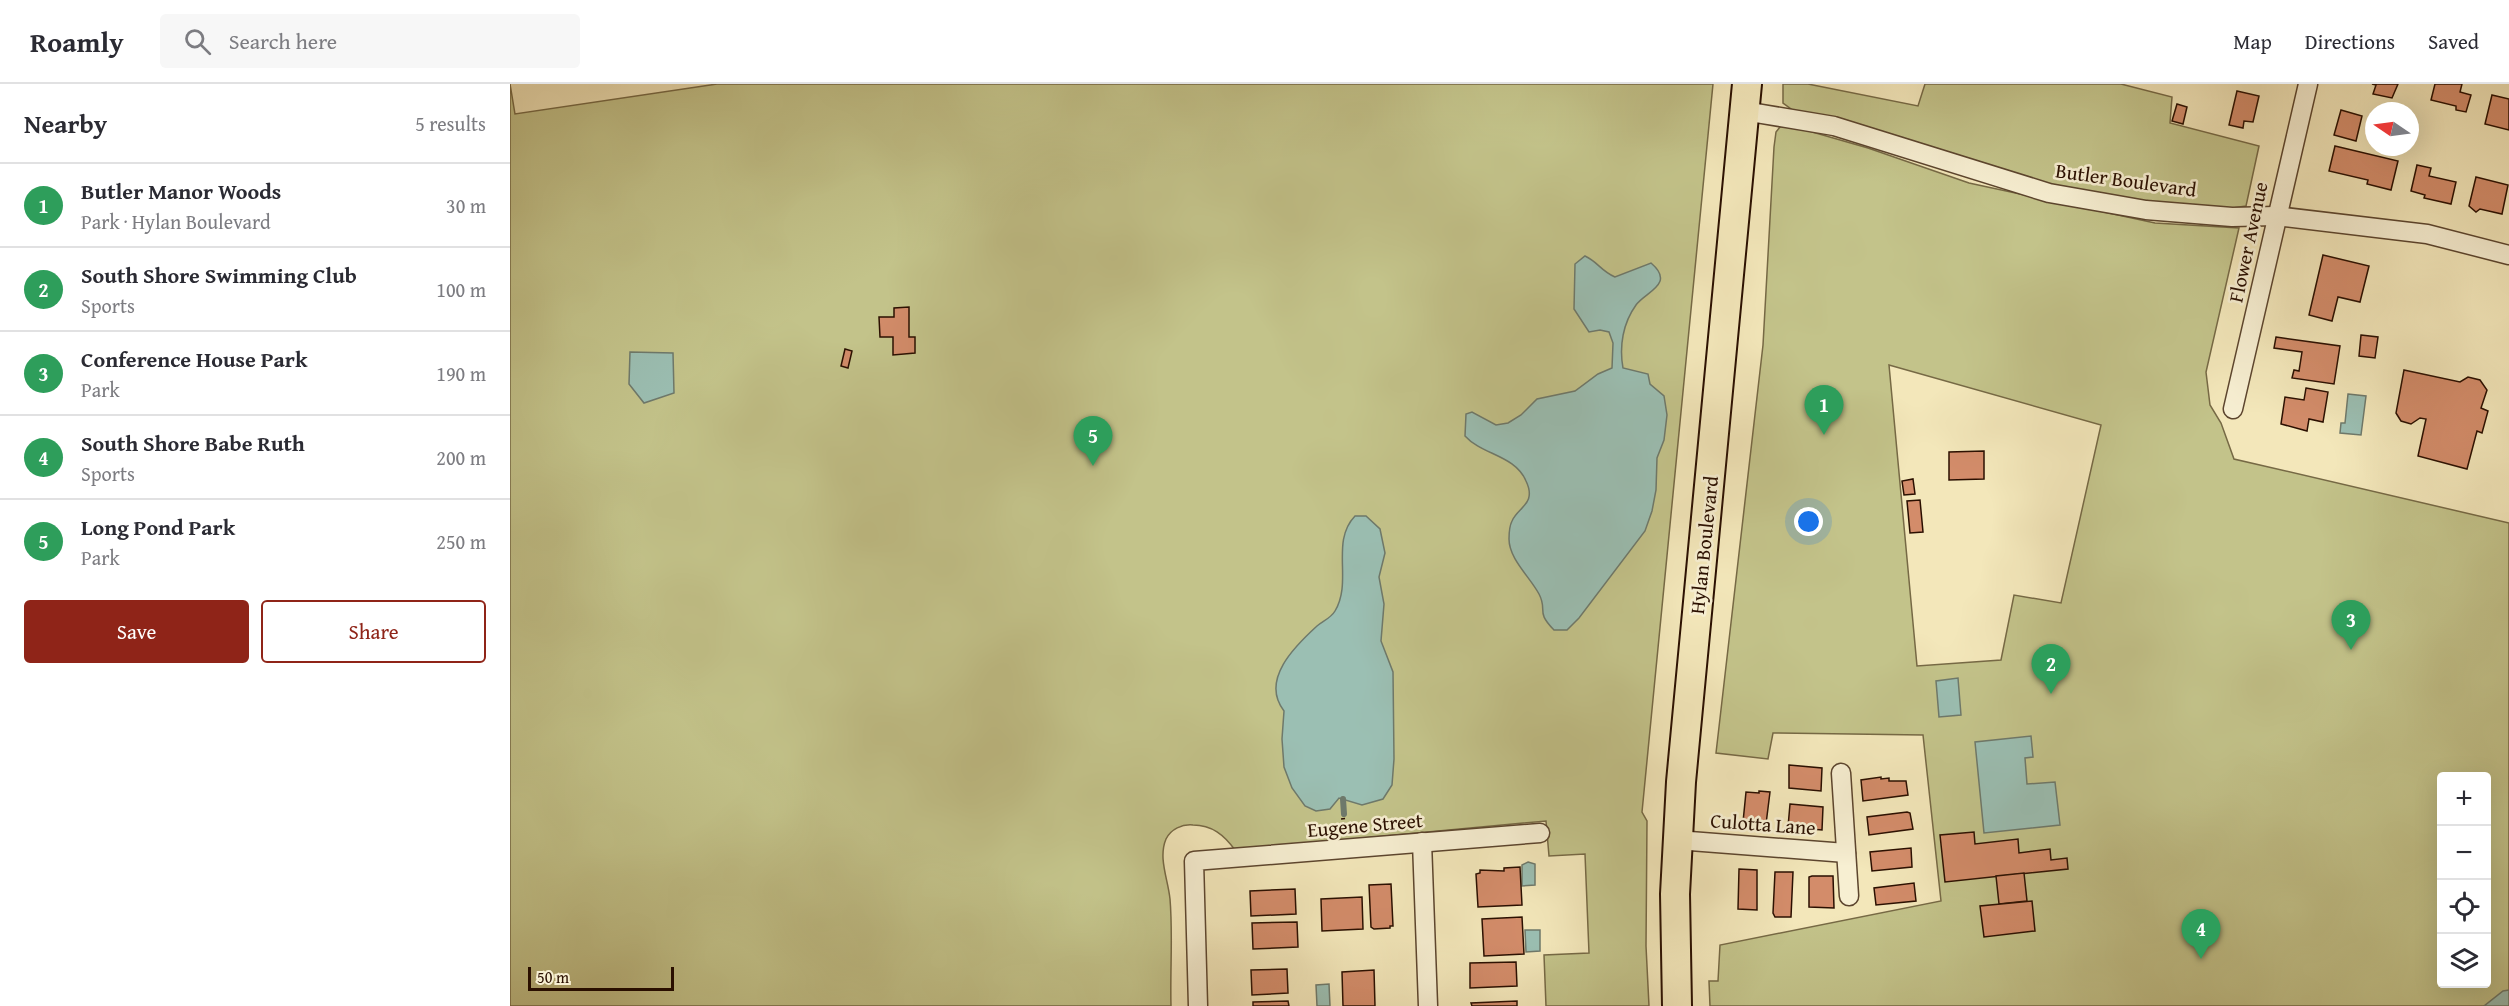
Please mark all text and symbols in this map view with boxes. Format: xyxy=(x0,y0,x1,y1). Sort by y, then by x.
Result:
search box xyxy=(160,14,580,68)
text: Roamly xyxy=(30,21,124,62)
icon: search xyxy=(181,25,214,58)
text: Search here xyxy=(229,25,337,57)
text: Map xyxy=(2233,26,2272,57)
text: Directions xyxy=(2305,26,2395,57)
text: Saved xyxy=(2428,26,2479,57)
north arrow xyxy=(2365,102,2419,156)
text: Nearby xyxy=(24,104,107,143)
text: 5 results xyxy=(415,109,486,138)
street label: Butler Boulevard xyxy=(2054,155,2199,204)
text: Butler Manor Woods xyxy=(81,175,281,207)
street label: Flower Avenue xyxy=(2221,179,2274,305)
text: 1 xyxy=(38,191,49,220)
text: 30 m xyxy=(446,191,486,220)
text: Park · Hylan Boulevard xyxy=(81,207,271,236)
text: South Shore Swimming Club xyxy=(81,259,357,291)
text: 2 xyxy=(38,275,49,304)
text: 100 m xyxy=(436,275,486,304)
text: Sports xyxy=(81,291,135,320)
text: Conference House Park xyxy=(81,343,307,375)
text: 3 xyxy=(38,359,49,388)
text: 190 m xyxy=(436,359,486,388)
text: Park xyxy=(81,375,120,404)
pin: 1 xyxy=(1804,386,1844,435)
pin: 5 xyxy=(1074,416,1112,466)
text: South Shore Babe Ruth xyxy=(81,427,305,459)
text: 4 xyxy=(38,443,49,472)
text: 200 m xyxy=(436,443,486,472)
text: Sports xyxy=(81,459,135,488)
street label: Hylan Boulevard xyxy=(1682,474,1725,616)
your location xyxy=(1794,507,1823,536)
text: Long Pond Park xyxy=(81,511,235,543)
text: 5 xyxy=(38,527,49,556)
text: 250 m xyxy=(436,527,486,556)
text: Park xyxy=(81,543,120,572)
button: Save xyxy=(24,600,249,663)
button: Share xyxy=(261,600,486,663)
pin: 3 xyxy=(2332,600,2370,650)
pin: 2 xyxy=(2032,644,2070,694)
map controls xyxy=(2437,772,2491,988)
button: + xyxy=(2437,772,2491,826)
street label: Eugene Street xyxy=(1306,805,1424,844)
street label: Culotta Lane xyxy=(1709,805,1817,842)
button: − xyxy=(2437,826,2491,880)
button: locate xyxy=(2437,880,2491,934)
pin: 4 xyxy=(2182,910,2220,959)
button: layers xyxy=(2437,934,2491,988)
scale bar xyxy=(528,964,674,992)
text: 50 m xyxy=(537,965,569,989)

